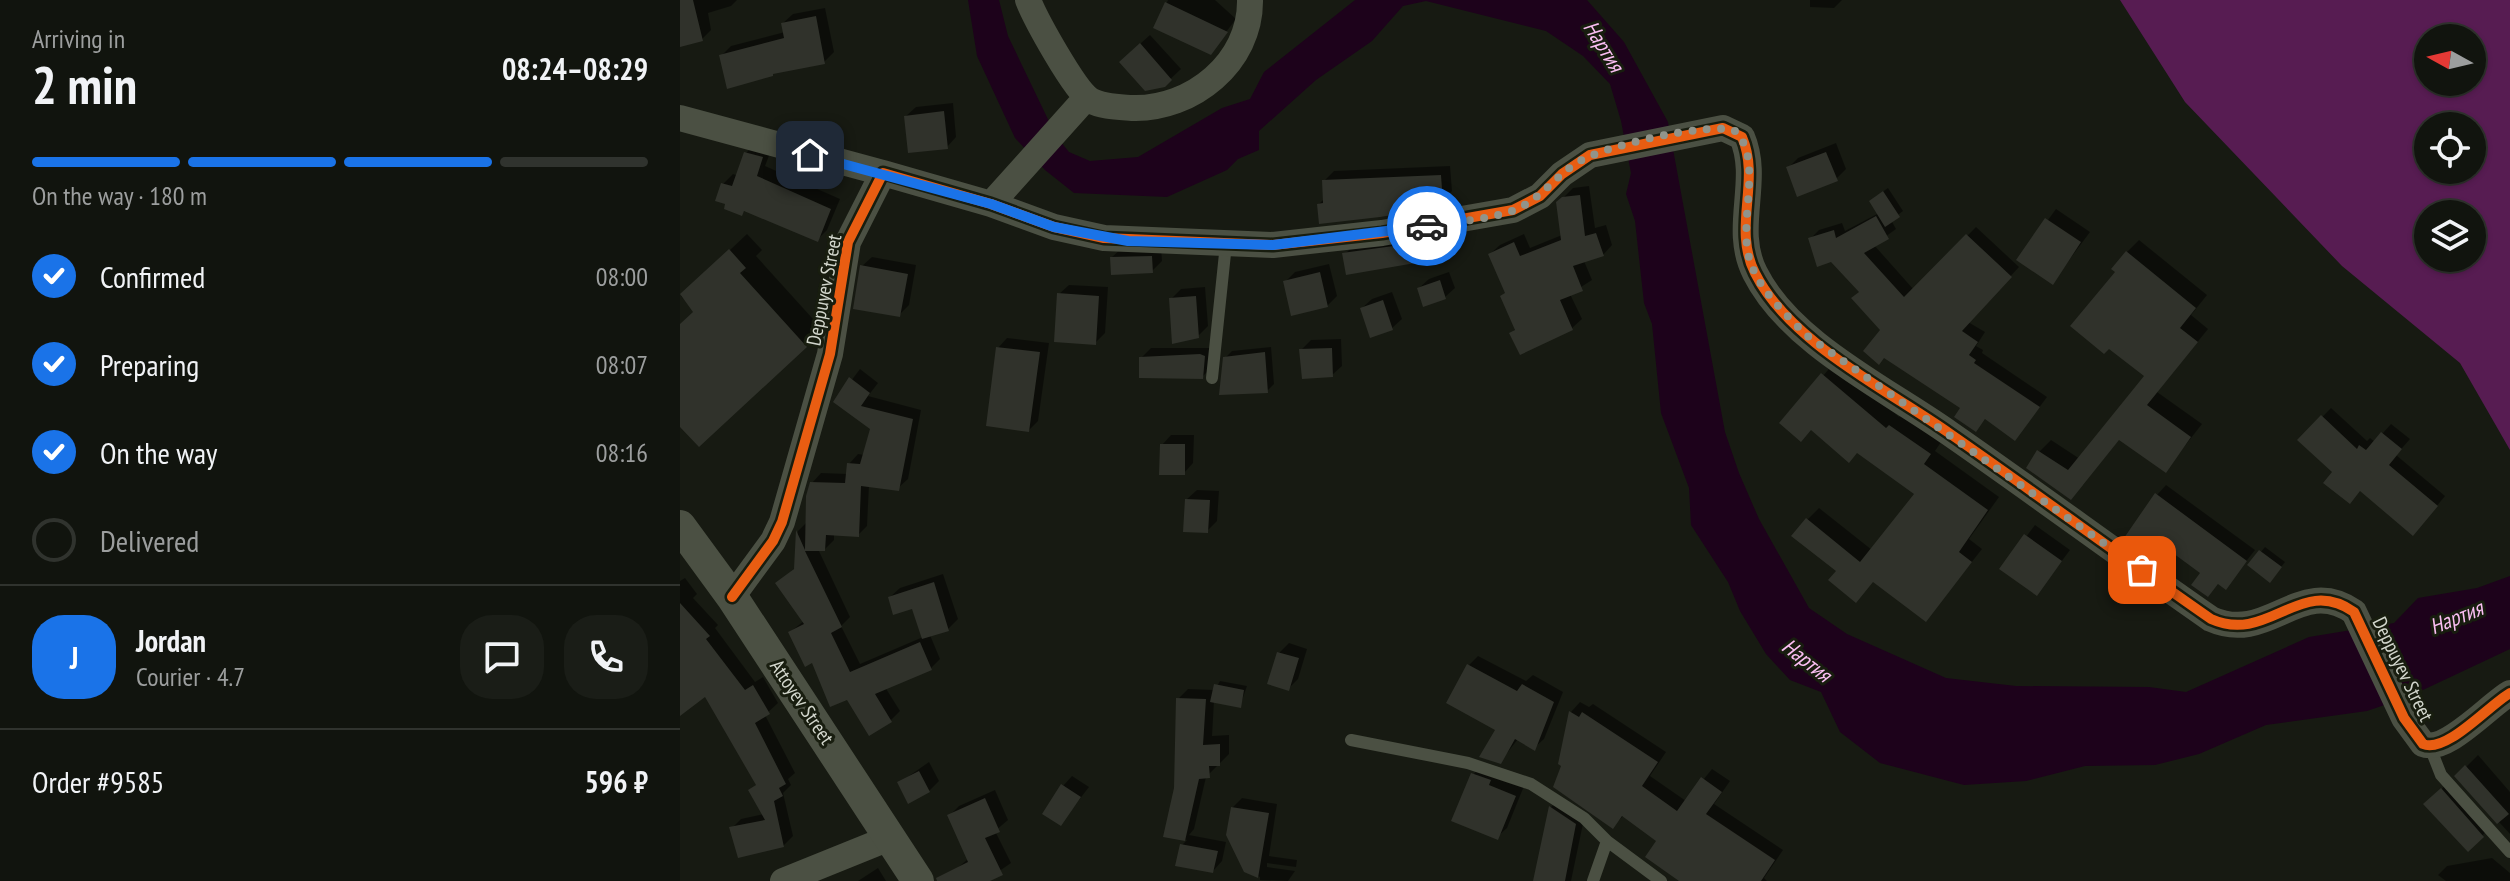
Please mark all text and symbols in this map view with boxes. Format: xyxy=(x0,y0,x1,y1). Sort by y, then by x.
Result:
water label: Нартия xyxy=(1578,15,1632,79)
text: Arriving in xyxy=(32,22,125,55)
north arrow xyxy=(2414,24,2486,96)
map controls xyxy=(2414,24,2486,272)
text: 08:24–08:29 xyxy=(502,49,648,88)
text: 2 min xyxy=(32,51,137,118)
button: locate xyxy=(2414,112,2486,184)
pin xyxy=(776,121,844,189)
icon: home xyxy=(788,133,832,177)
text: On the way · 180 m xyxy=(32,179,207,212)
courier xyxy=(1387,186,1467,266)
button: layers xyxy=(2414,200,2486,272)
icon: car xyxy=(1405,204,1449,248)
street label: Deppuyev Street xyxy=(800,232,848,348)
icon: check xyxy=(32,254,76,298)
text: Confirmed xyxy=(100,257,205,296)
text: 08:00 xyxy=(596,260,648,293)
icon: check xyxy=(32,342,76,386)
text: Preparing xyxy=(100,345,199,384)
text: 08:07 xyxy=(596,348,648,381)
icon: check xyxy=(32,430,76,474)
text: On the way xyxy=(100,433,217,472)
text: 08:16 xyxy=(596,436,648,469)
text: Delivered xyxy=(100,521,199,560)
pin xyxy=(2108,536,2176,604)
icon: bag xyxy=(2120,548,2164,592)
water label: Нартия xyxy=(2425,593,2489,640)
street label: Deppuyev Street xyxy=(2367,612,2440,726)
button: chat xyxy=(460,615,544,699)
button: phone xyxy=(564,615,648,699)
text: Jordan xyxy=(136,621,206,660)
water label: Нартия xyxy=(1777,632,1839,690)
text: J xyxy=(70,638,78,677)
street label: Attoyev Street xyxy=(764,655,840,750)
text: Courier · 4.7 xyxy=(136,660,245,693)
text: Order #9585 xyxy=(32,762,164,801)
text: 596 ₽ xyxy=(584,762,648,801)

